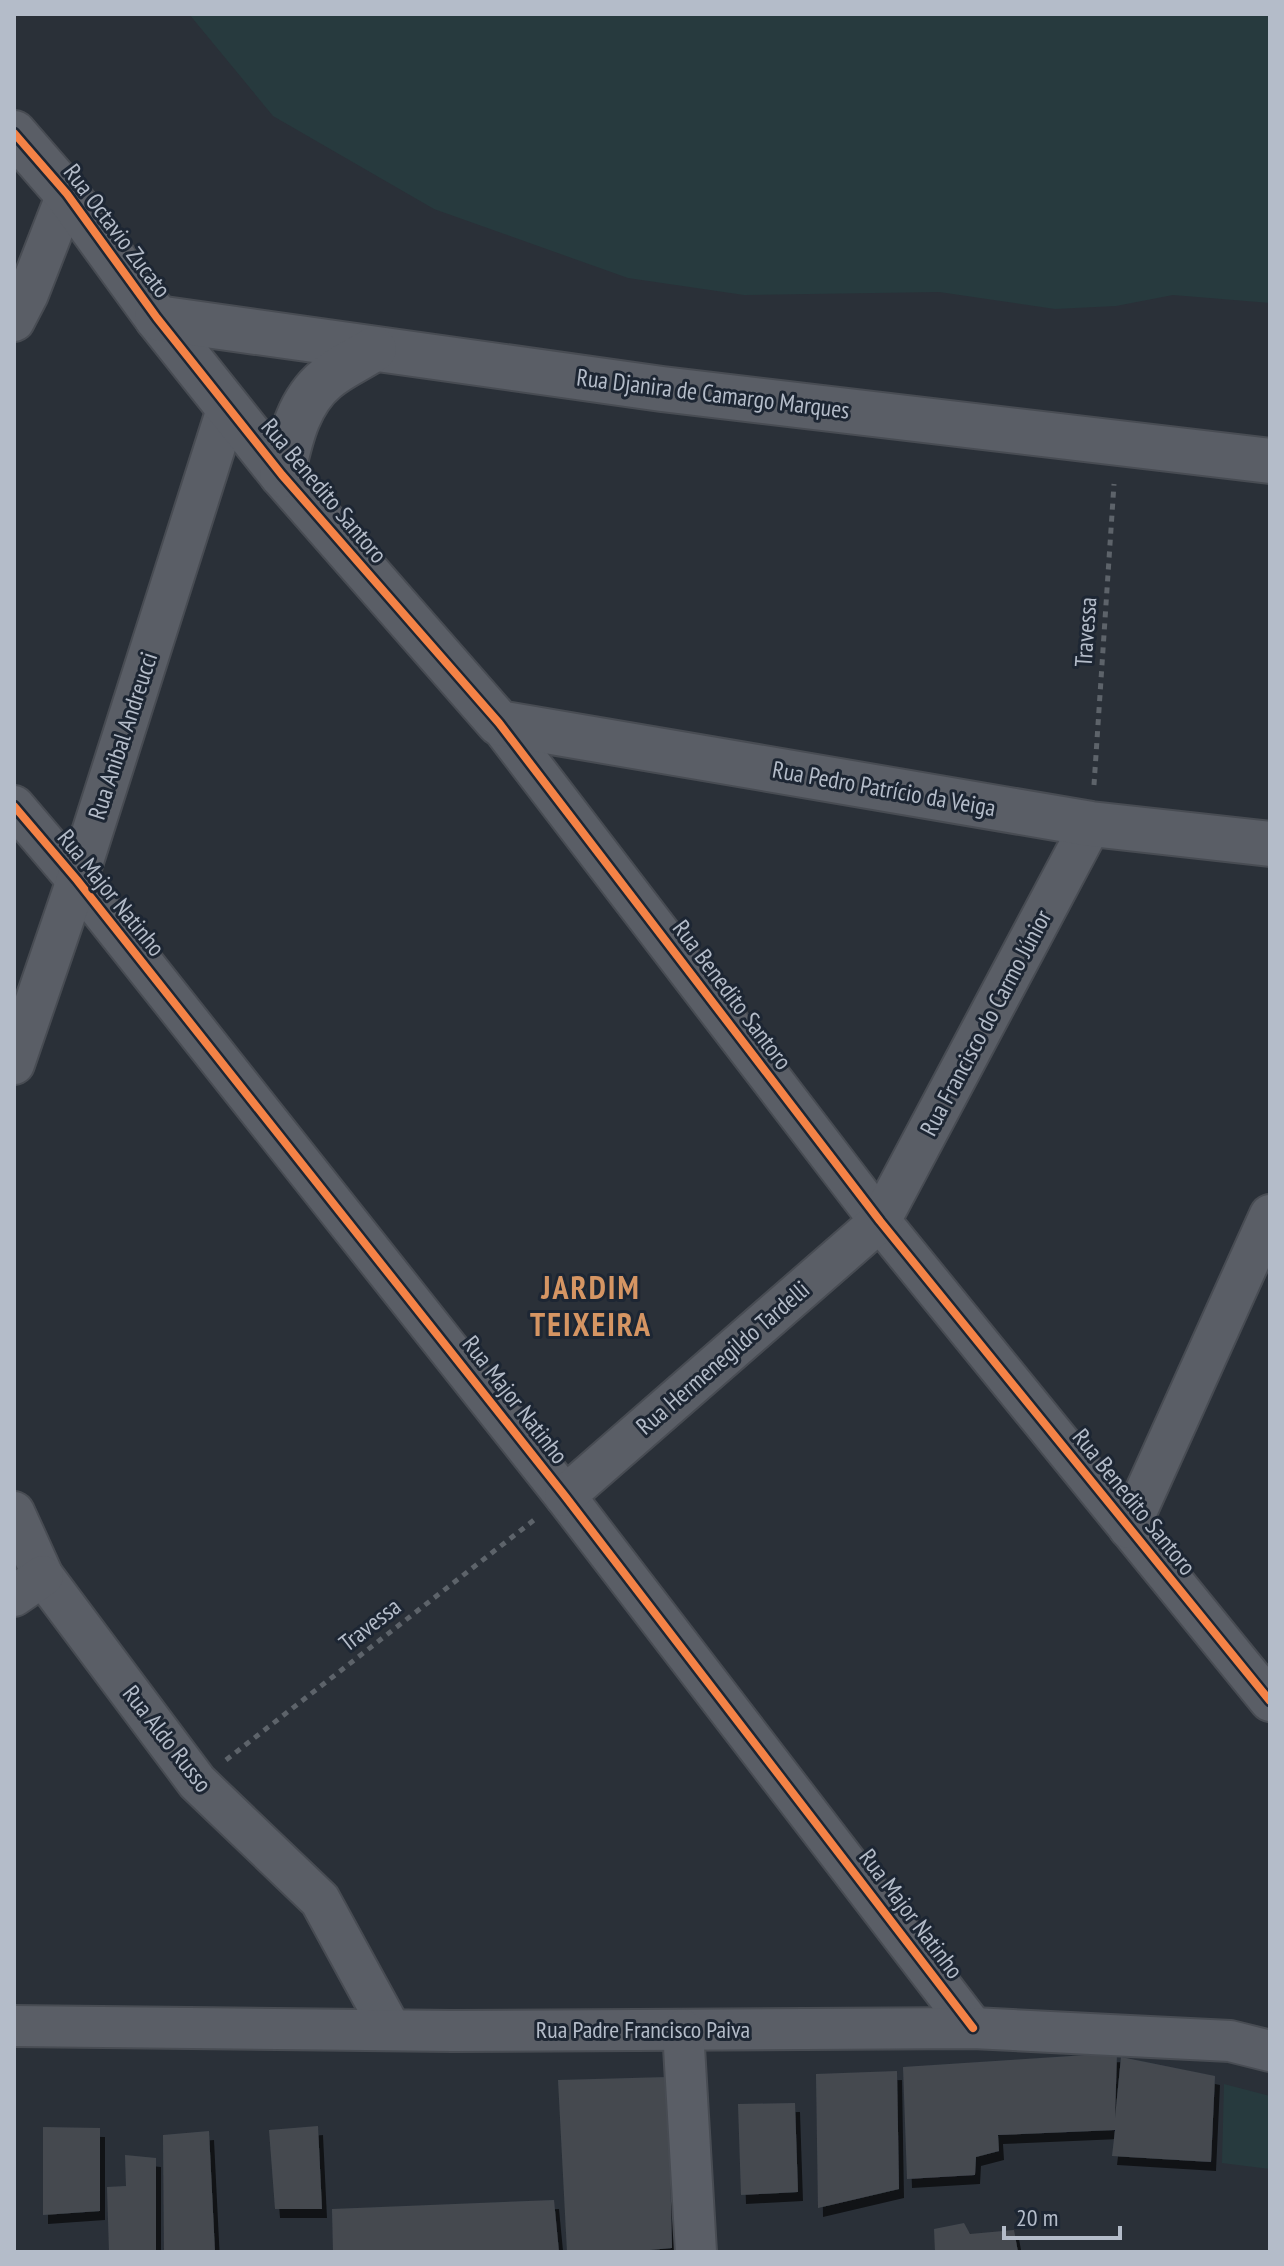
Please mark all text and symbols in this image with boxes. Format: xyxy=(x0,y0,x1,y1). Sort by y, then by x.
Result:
street label: Rua Octavio Zucato xyxy=(57,158,178,304)
street label: Rua Djanira de Camargo Marques xyxy=(575,361,851,426)
street label: Rua Benedito Santoro xyxy=(255,412,394,570)
street label: Travessa xyxy=(1068,596,1103,668)
street label: Rua Anibal Andreucci xyxy=(81,648,164,823)
street label: Rua Pedro Patrício da Veiga xyxy=(770,754,998,823)
street label: Rua Major Natinho xyxy=(51,823,172,962)
street label: Rua Francisco do Carmo Júnior xyxy=(913,904,1058,1141)
street label: Rua Benedito Santoro xyxy=(666,914,799,1076)
district label: JARDIM TEIXEIRA xyxy=(530,1266,652,1345)
street label: Rua Hermenegildo Tardelli xyxy=(630,1274,816,1441)
street label: Rua Major Natinho xyxy=(456,1329,575,1470)
street label: Rua Benedito Santoro xyxy=(1066,1422,1203,1581)
street label: Travessa xyxy=(333,1591,407,1658)
street label: Rua Aldo Russo xyxy=(116,1679,219,1798)
street label: Rua Major Natinho xyxy=(853,1843,970,1985)
street label: Rua Padre Francisco Paiva xyxy=(536,2014,750,2045)
scale bar xyxy=(1004,2190,1120,2240)
text: 20 m xyxy=(1016,2202,1058,2233)

